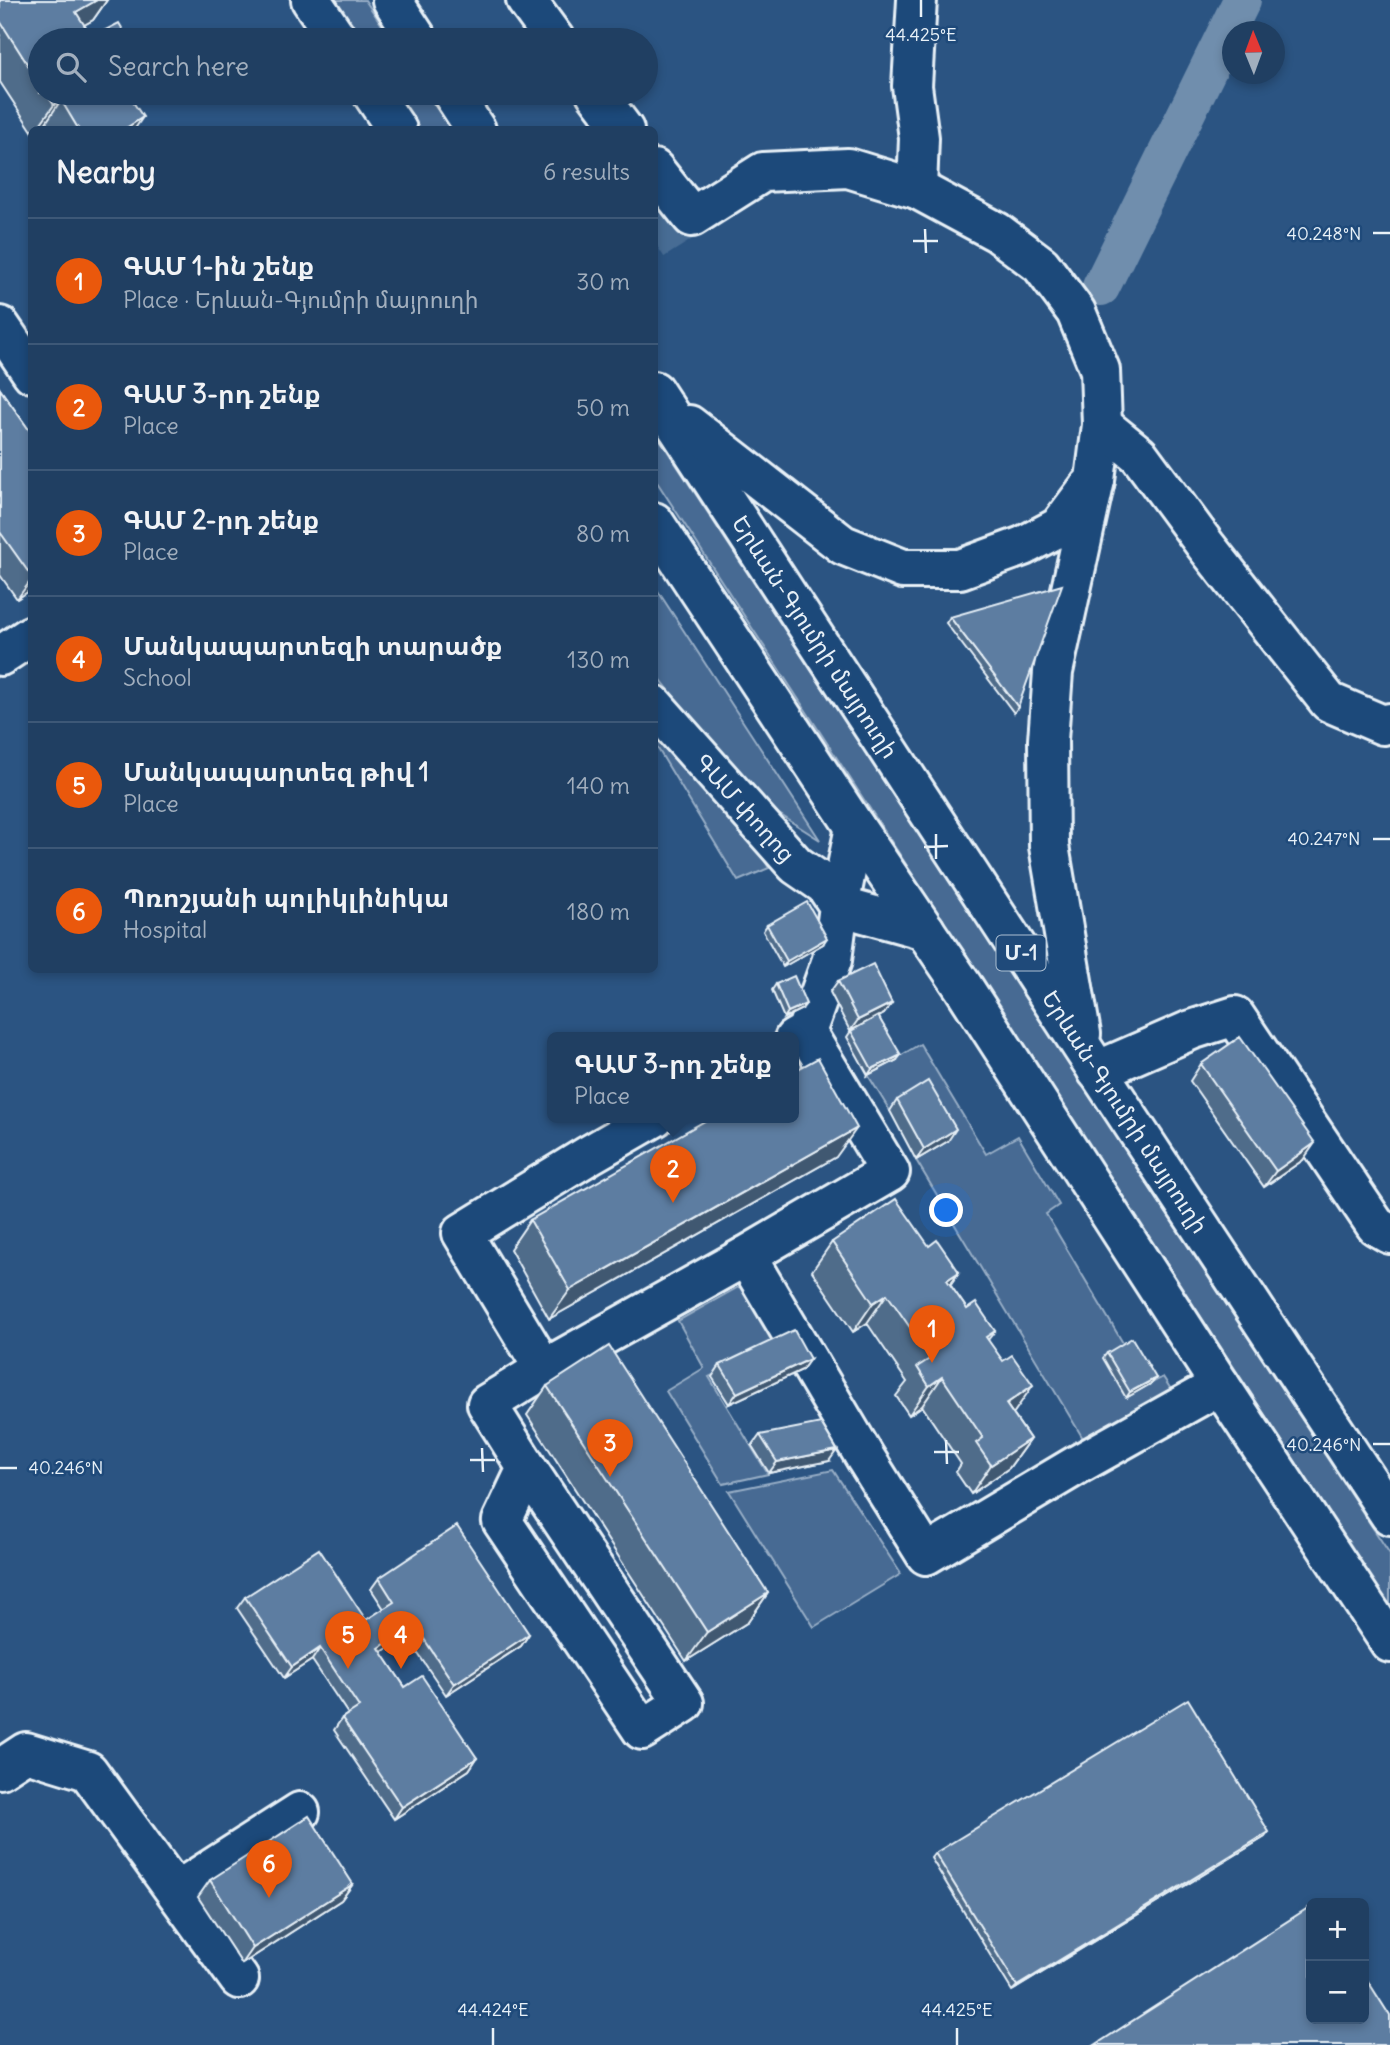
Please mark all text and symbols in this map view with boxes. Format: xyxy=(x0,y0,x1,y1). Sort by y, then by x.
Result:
north arrow xyxy=(1222,21,1285,84)
text: 44.425°E xyxy=(885,23,957,46)
search box xyxy=(28,28,658,105)
icon: search xyxy=(52,48,90,86)
text: Search here xyxy=(108,50,249,83)
text: Nearby xyxy=(56,153,156,191)
text: 6 results xyxy=(543,157,630,186)
text: 40.248°N xyxy=(1287,222,1361,245)
text: ԳԱՄ 1-ին շենք xyxy=(123,249,314,282)
text: 1 xyxy=(74,267,84,296)
text: 30 m xyxy=(576,267,630,296)
text: Place · Երևան-Գյումրի մայրուղի xyxy=(123,285,479,314)
text: ԳԱՄ 3-րդ շենք xyxy=(123,377,321,410)
text: 2 xyxy=(73,393,85,422)
text: 50 m xyxy=(576,393,630,422)
text: Place xyxy=(123,411,179,440)
text: ԳԱՄ 2-րդ շենք xyxy=(123,503,319,536)
street label: Երևան-Գյումրի մայրուղի xyxy=(726,510,905,764)
text: 3 xyxy=(72,519,86,548)
text: 80 m xyxy=(576,519,630,548)
text: Place xyxy=(123,537,179,566)
text: Մանկապարտեզի տարածք xyxy=(123,629,503,662)
text: 4 xyxy=(72,645,86,674)
text: 130 m xyxy=(567,645,630,674)
text: School xyxy=(123,663,192,692)
street label: ԳԱՄ փողոց xyxy=(689,747,802,868)
text: Մանկապարտեզ թիվ 1 xyxy=(123,755,429,788)
text: 5 xyxy=(72,771,86,800)
text: 140 m xyxy=(567,771,630,800)
text: Place xyxy=(123,789,179,818)
text: 40.247°N xyxy=(1287,827,1361,850)
text: Պռոշյանի պոլիկլինիկա xyxy=(123,881,449,914)
text: 6 xyxy=(72,897,86,926)
text: 180 m xyxy=(567,897,630,926)
text: Hospital xyxy=(123,915,207,944)
road number: Մ-1 xyxy=(996,936,1046,970)
street label: Երևան-Գյումրի մայրուղի xyxy=(1036,985,1215,1239)
popup xyxy=(547,1032,799,1123)
text: ԳԱՄ 3-րդ շենք xyxy=(574,1047,772,1080)
text: Place xyxy=(574,1081,630,1110)
pin: 2 xyxy=(650,1145,696,1203)
your location xyxy=(929,1193,963,1227)
pin: 1 xyxy=(909,1305,955,1363)
pin: 3 xyxy=(587,1419,633,1477)
text: 40.246°N xyxy=(1287,1433,1361,1456)
text: 40.246°N xyxy=(29,1456,103,1479)
pin: 5 xyxy=(325,1611,371,1669)
pin: 4 xyxy=(378,1611,424,1669)
pin: 6 xyxy=(246,1840,292,1898)
map controls xyxy=(1306,1898,1369,2024)
button: + xyxy=(1306,1898,1369,1961)
button: − xyxy=(1306,1961,1369,2024)
text: 44.424°E xyxy=(457,1998,529,2021)
text: 44.425°E xyxy=(921,1998,993,2021)

